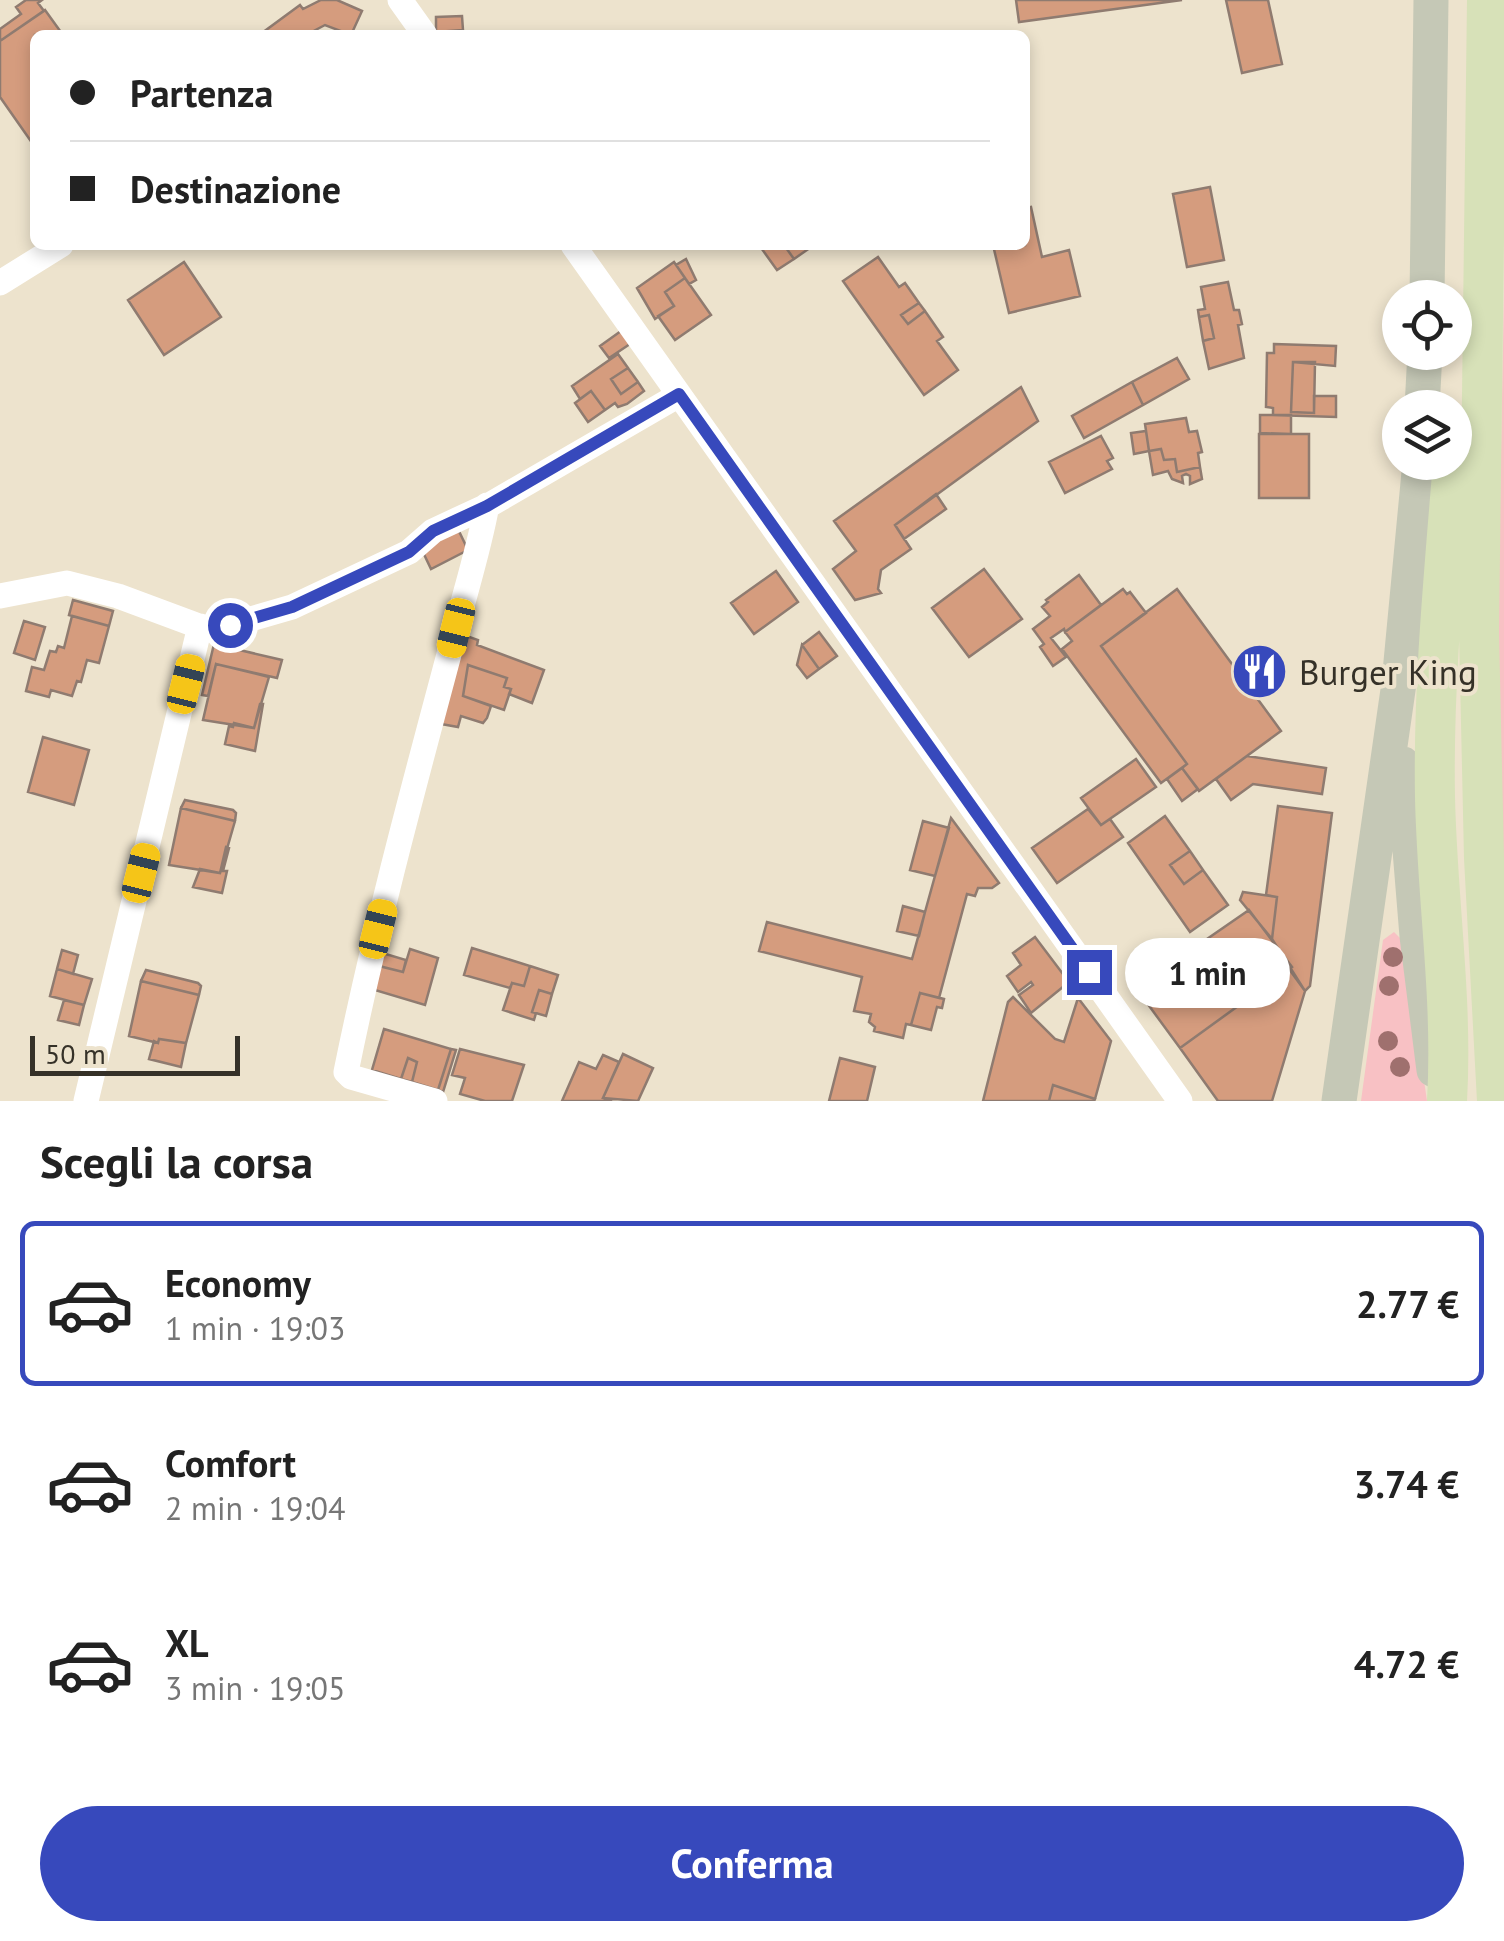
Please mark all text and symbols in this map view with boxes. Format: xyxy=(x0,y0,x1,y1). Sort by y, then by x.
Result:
text: Partenza xyxy=(130,68,273,117)
text: Destinazione xyxy=(130,164,341,213)
map controls xyxy=(1382,280,1472,480)
button: locate xyxy=(1382,280,1472,370)
button: layers xyxy=(1382,390,1472,480)
car xyxy=(434,595,478,661)
route start xyxy=(208,603,253,648)
restaurant icon: Burger King xyxy=(1230,642,1290,702)
place label: Burger King xyxy=(1299,649,1477,695)
car xyxy=(164,651,208,717)
car xyxy=(119,840,163,906)
car xyxy=(356,896,400,962)
callout: 1 min xyxy=(1124,937,1289,1007)
route end xyxy=(1067,950,1112,995)
text: 1 min xyxy=(1168,952,1247,994)
scale bar xyxy=(30,1031,240,1076)
text: 50 m xyxy=(45,1035,106,1072)
text: Scegli la corsa xyxy=(40,1132,313,1190)
text: Economy xyxy=(165,1258,311,1307)
icon: car xyxy=(45,1259,135,1349)
text: 2.77 € xyxy=(1356,1279,1459,1328)
text: 1 min · 19:03 xyxy=(165,1307,345,1349)
text: Comfort xyxy=(165,1438,296,1487)
icon: car xyxy=(45,1439,135,1529)
text: 3.74 € xyxy=(1354,1459,1459,1508)
text: 2 min · 19:04 xyxy=(165,1487,345,1529)
text: XL xyxy=(165,1618,209,1667)
icon: car xyxy=(45,1619,135,1709)
text: 4.72 € xyxy=(1354,1639,1459,1688)
text: 3 min · 19:05 xyxy=(165,1667,345,1709)
button: Conferma xyxy=(40,1806,1464,1921)

